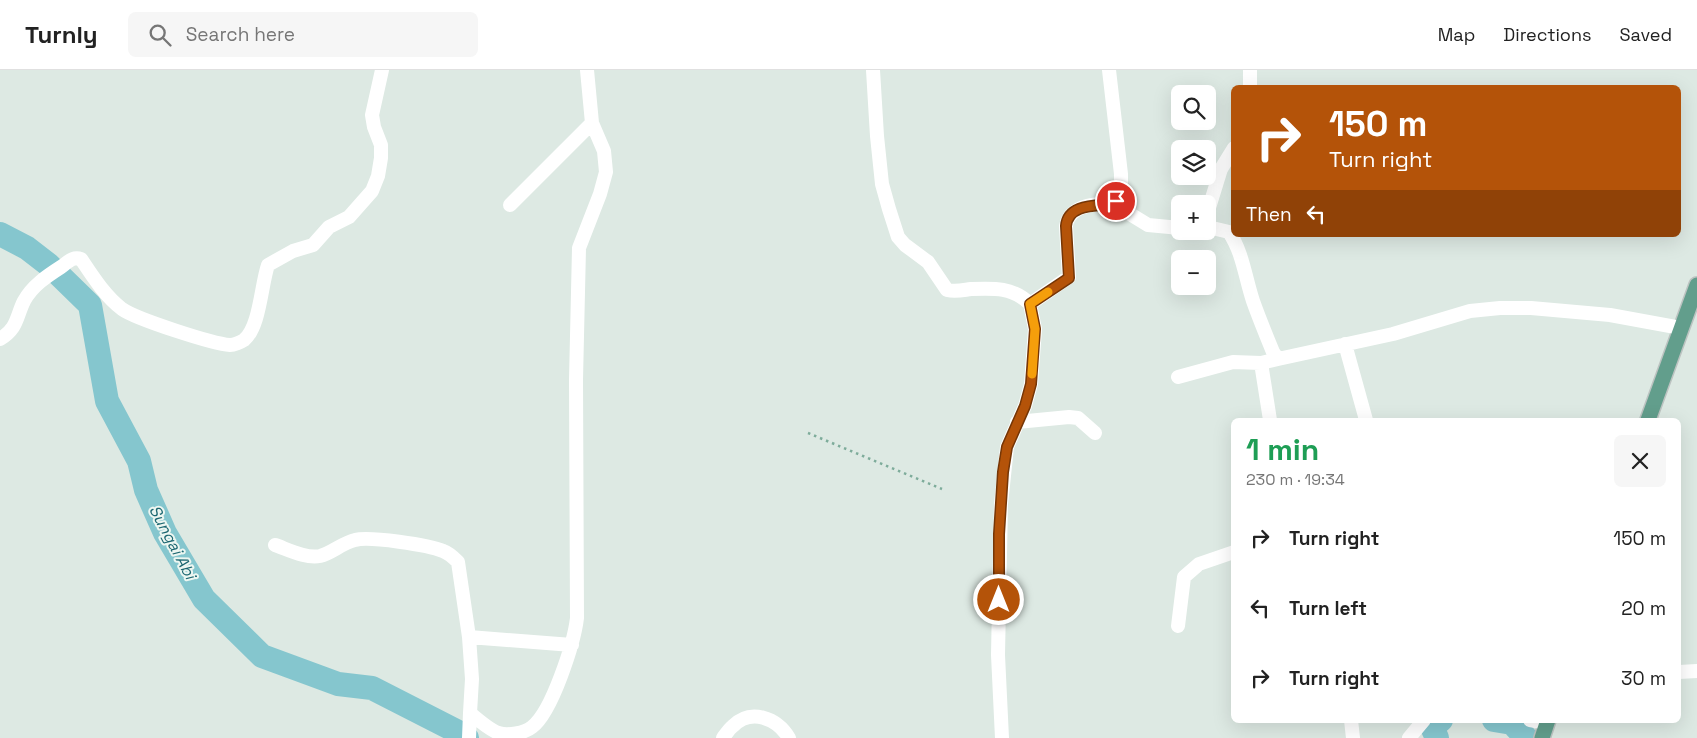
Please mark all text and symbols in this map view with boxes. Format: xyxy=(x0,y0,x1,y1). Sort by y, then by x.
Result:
search box xyxy=(128,12,478,57)
text: Turnly xyxy=(25,19,98,50)
icon: search xyxy=(146,21,174,49)
text: Search here xyxy=(186,22,295,47)
text: Map xyxy=(1438,23,1475,46)
text: Directions xyxy=(1503,23,1592,46)
text: Saved xyxy=(1620,23,1672,46)
map controls xyxy=(1171,85,1216,295)
button: search xyxy=(1171,85,1216,130)
text: 150 m xyxy=(1329,102,1427,146)
icon: right xyxy=(1246,105,1311,170)
button: layers xyxy=(1171,140,1216,185)
text: Turn right xyxy=(1329,145,1432,173)
pin xyxy=(1095,180,1137,222)
icon: arrive xyxy=(1102,187,1130,215)
button: + xyxy=(1171,195,1216,240)
icon: left xyxy=(1302,200,1330,228)
text: Then xyxy=(1246,202,1292,227)
button: − xyxy=(1171,250,1216,295)
text: 1 min xyxy=(1246,430,1319,469)
button: close xyxy=(1614,435,1666,487)
text: 230 m · 19:34 xyxy=(1246,469,1345,490)
water label: Sungai Abi xyxy=(144,502,202,585)
icon: right xyxy=(1246,524,1274,552)
text: Turn right xyxy=(1289,526,1379,551)
text: 150 m xyxy=(1613,526,1666,551)
position arrow xyxy=(972,573,1024,625)
icon: left xyxy=(1246,594,1274,622)
text: Turn left xyxy=(1289,596,1367,621)
text: 20 m xyxy=(1621,596,1666,621)
icon: right xyxy=(1246,664,1274,692)
text: Turn right xyxy=(1289,666,1379,691)
text: 30 m xyxy=(1621,666,1666,691)

